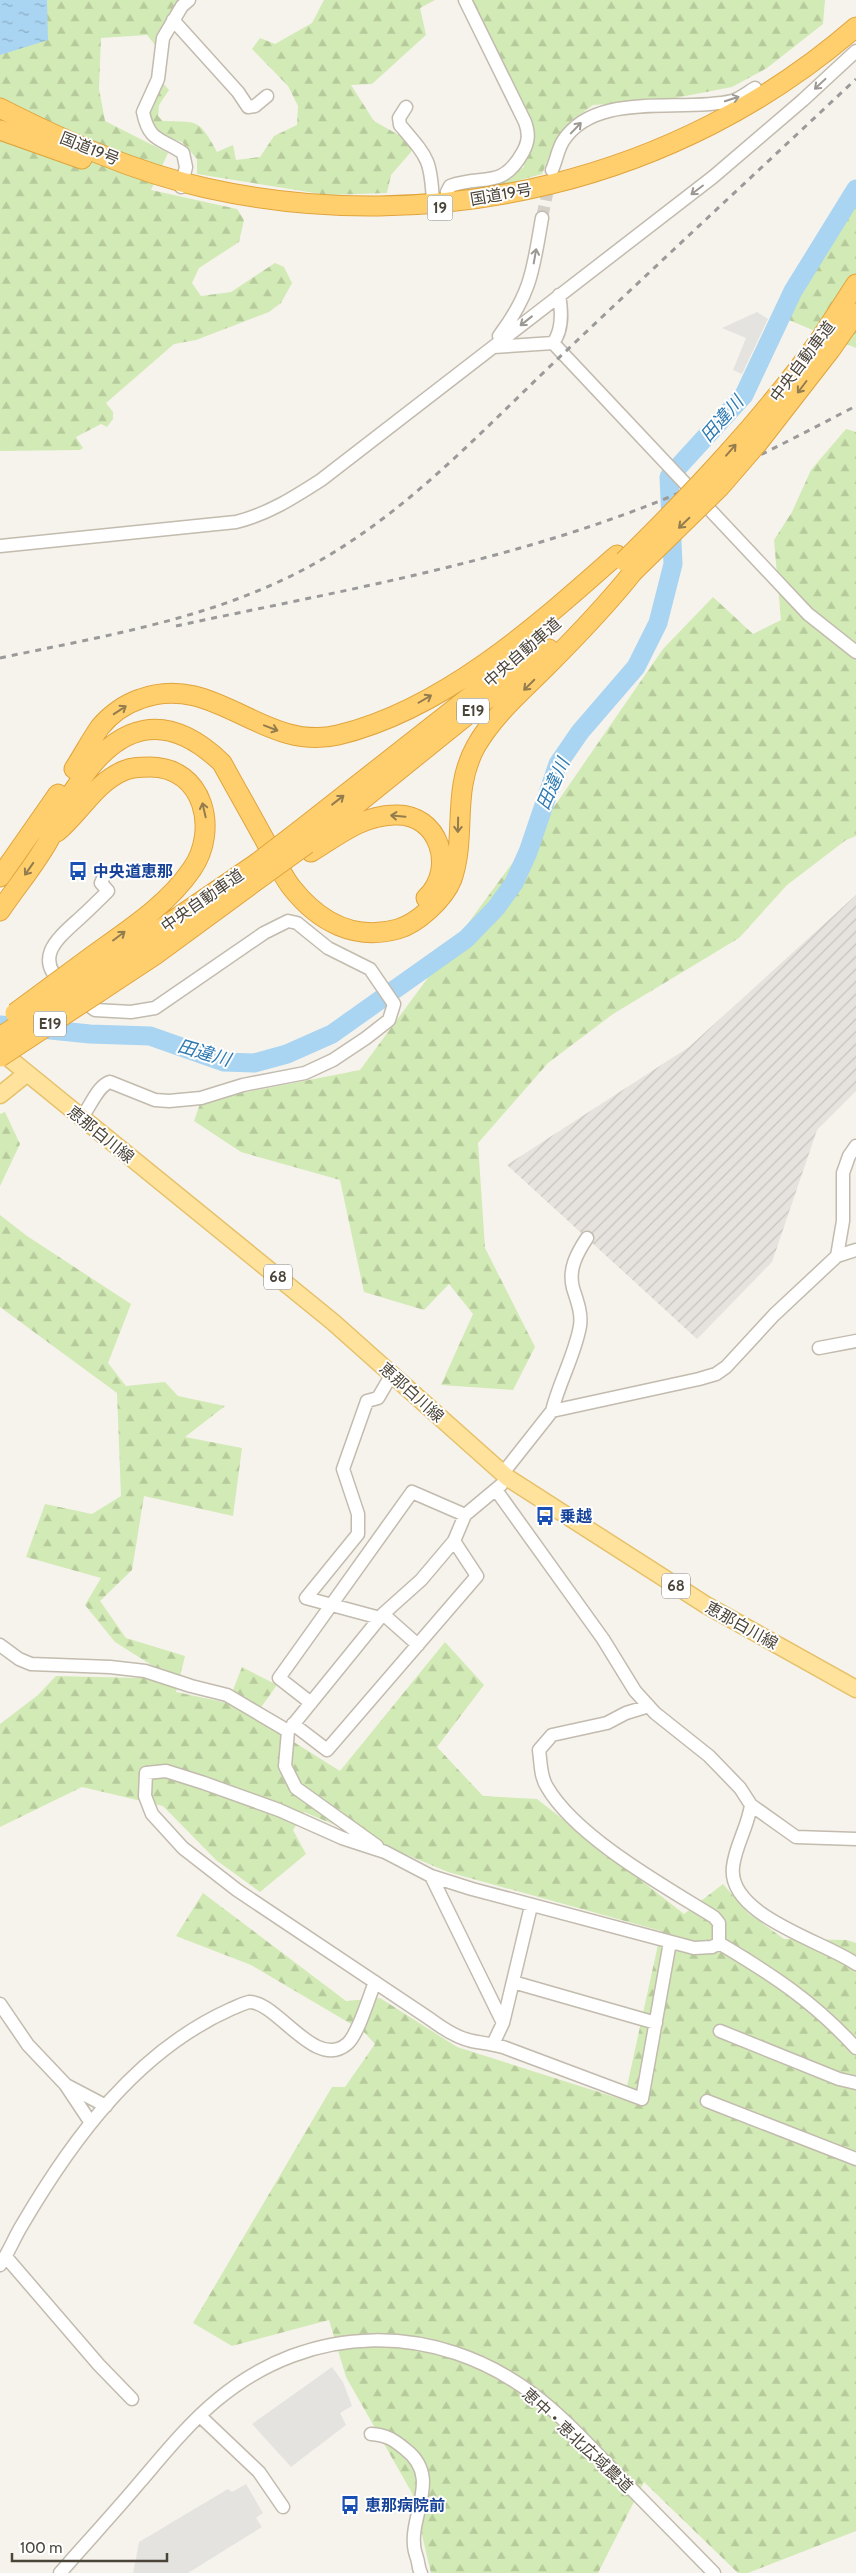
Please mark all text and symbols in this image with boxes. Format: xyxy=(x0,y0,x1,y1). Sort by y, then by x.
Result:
one-way arrow xyxy=(814,78,827,90)
one-way arrow xyxy=(724,94,740,104)
one-way arrow xyxy=(570,122,582,134)
street label: 国道19号 xyxy=(57,128,122,169)
street label: 国道19号 xyxy=(469,180,533,209)
one-way arrow xyxy=(691,184,704,195)
road number: 19 xyxy=(428,196,452,220)
one-way arrow xyxy=(531,249,540,265)
one-way arrow xyxy=(520,315,533,326)
street label: 中央自動車道 xyxy=(766,317,839,405)
one-way arrow xyxy=(797,380,807,394)
water label: 田違川 xyxy=(696,390,749,447)
one-way arrow xyxy=(726,444,737,457)
one-way arrow xyxy=(678,517,691,529)
street label: 中央自動車道 xyxy=(480,614,565,691)
one-way arrow xyxy=(523,678,535,690)
one-way arrow xyxy=(417,694,431,704)
road number: E19 xyxy=(457,698,489,724)
one-way arrow xyxy=(112,705,126,715)
one-way arrow xyxy=(263,724,278,733)
water label: 田違川 xyxy=(532,753,575,813)
one-way arrow xyxy=(331,795,344,806)
one-way arrow xyxy=(199,802,208,818)
one-way arrow xyxy=(390,811,406,821)
one-way arrow xyxy=(454,816,463,832)
bus stop icon: 中央道恵那 xyxy=(67,860,89,882)
one-way arrow xyxy=(24,861,34,875)
place label: 中央道恵那 xyxy=(93,862,173,881)
street label: 中央自動車道 xyxy=(158,865,247,936)
one-way arrow xyxy=(112,931,126,941)
road number: E19 xyxy=(34,1012,66,1036)
water label: 田違川 xyxy=(175,1035,235,1072)
street label: 恵那白川線 xyxy=(64,1102,138,1167)
road number: 68 xyxy=(264,1264,292,1290)
street label: 恵那白川線 xyxy=(376,1359,448,1426)
bus stop icon: 乗越 xyxy=(534,1505,556,1527)
place label: 乗越 xyxy=(560,1507,592,1526)
road number: 68 xyxy=(662,1574,690,1598)
street label: 恵那白川線 xyxy=(702,1598,781,1653)
street label: 恵中・恵北広域農道 xyxy=(519,2384,637,2496)
bus stop icon: 恵那病院前 xyxy=(339,2494,361,2516)
place label: 恵那病院前 xyxy=(365,2496,445,2515)
scale bar xyxy=(12,2530,168,2562)
text: 100 m xyxy=(20,2539,62,2557)

